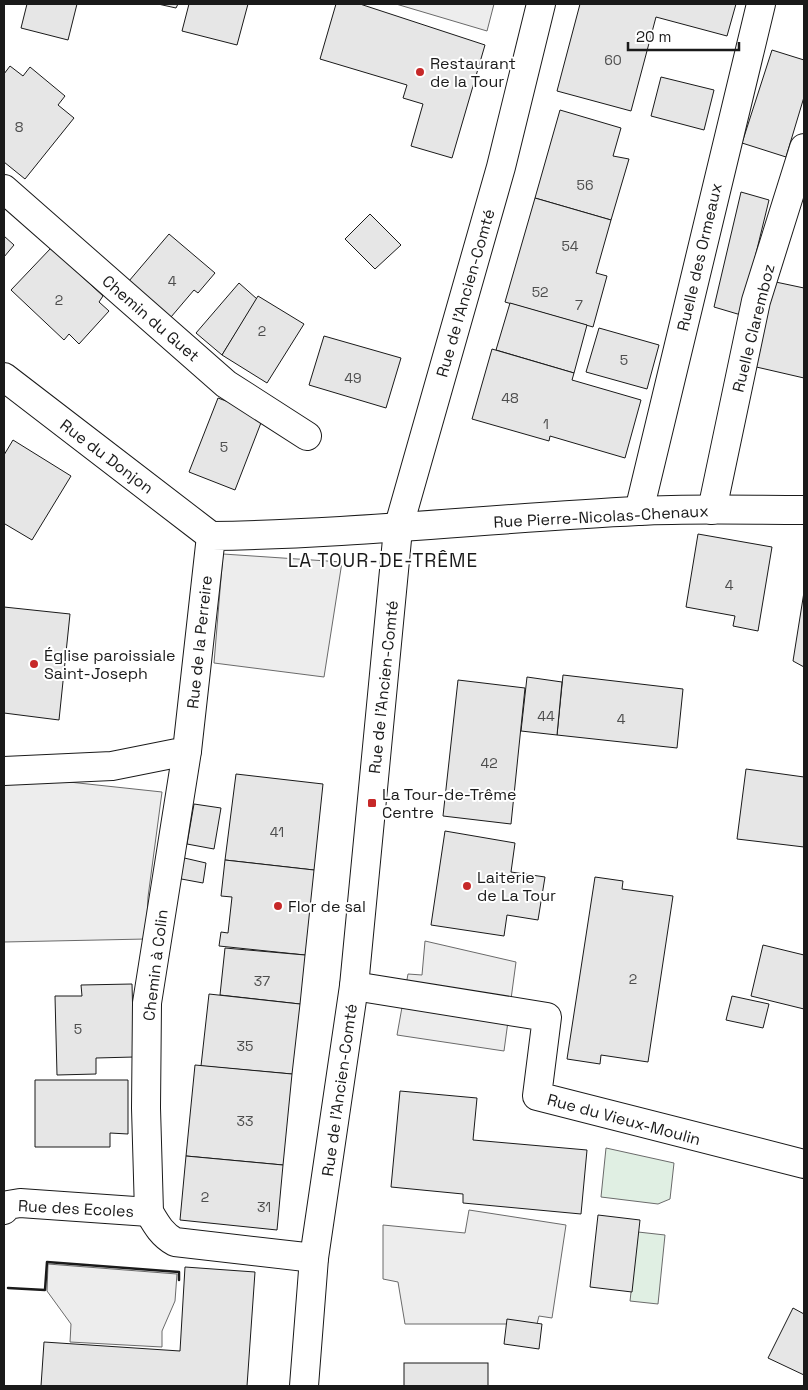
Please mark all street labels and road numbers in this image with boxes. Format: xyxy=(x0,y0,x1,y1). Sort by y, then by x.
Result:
street label: Ruelle des Ormeaux xyxy=(672,181,727,333)
street label: Rue de l'Ancien-Comté xyxy=(431,207,500,380)
street label: Ruelle Claremboz xyxy=(727,262,780,394)
street label: Chemin du Guet xyxy=(98,270,204,366)
street label: Rue du Donjon xyxy=(56,414,158,498)
street label: Rue Pierre-Nicolas-Chenaux xyxy=(493,500,709,533)
street label: Rue de la Perreire xyxy=(182,574,217,710)
street label: Rue de l'Ancien-Comté xyxy=(364,599,403,775)
street label: Chemin à Colin xyxy=(138,908,173,1022)
street label: Rue de l'Ancien-Comté xyxy=(317,1002,362,1178)
street label: Rue du Vieux-Moulin xyxy=(545,1089,703,1150)
street label: Rue des Ecoles xyxy=(17,1195,134,1222)

